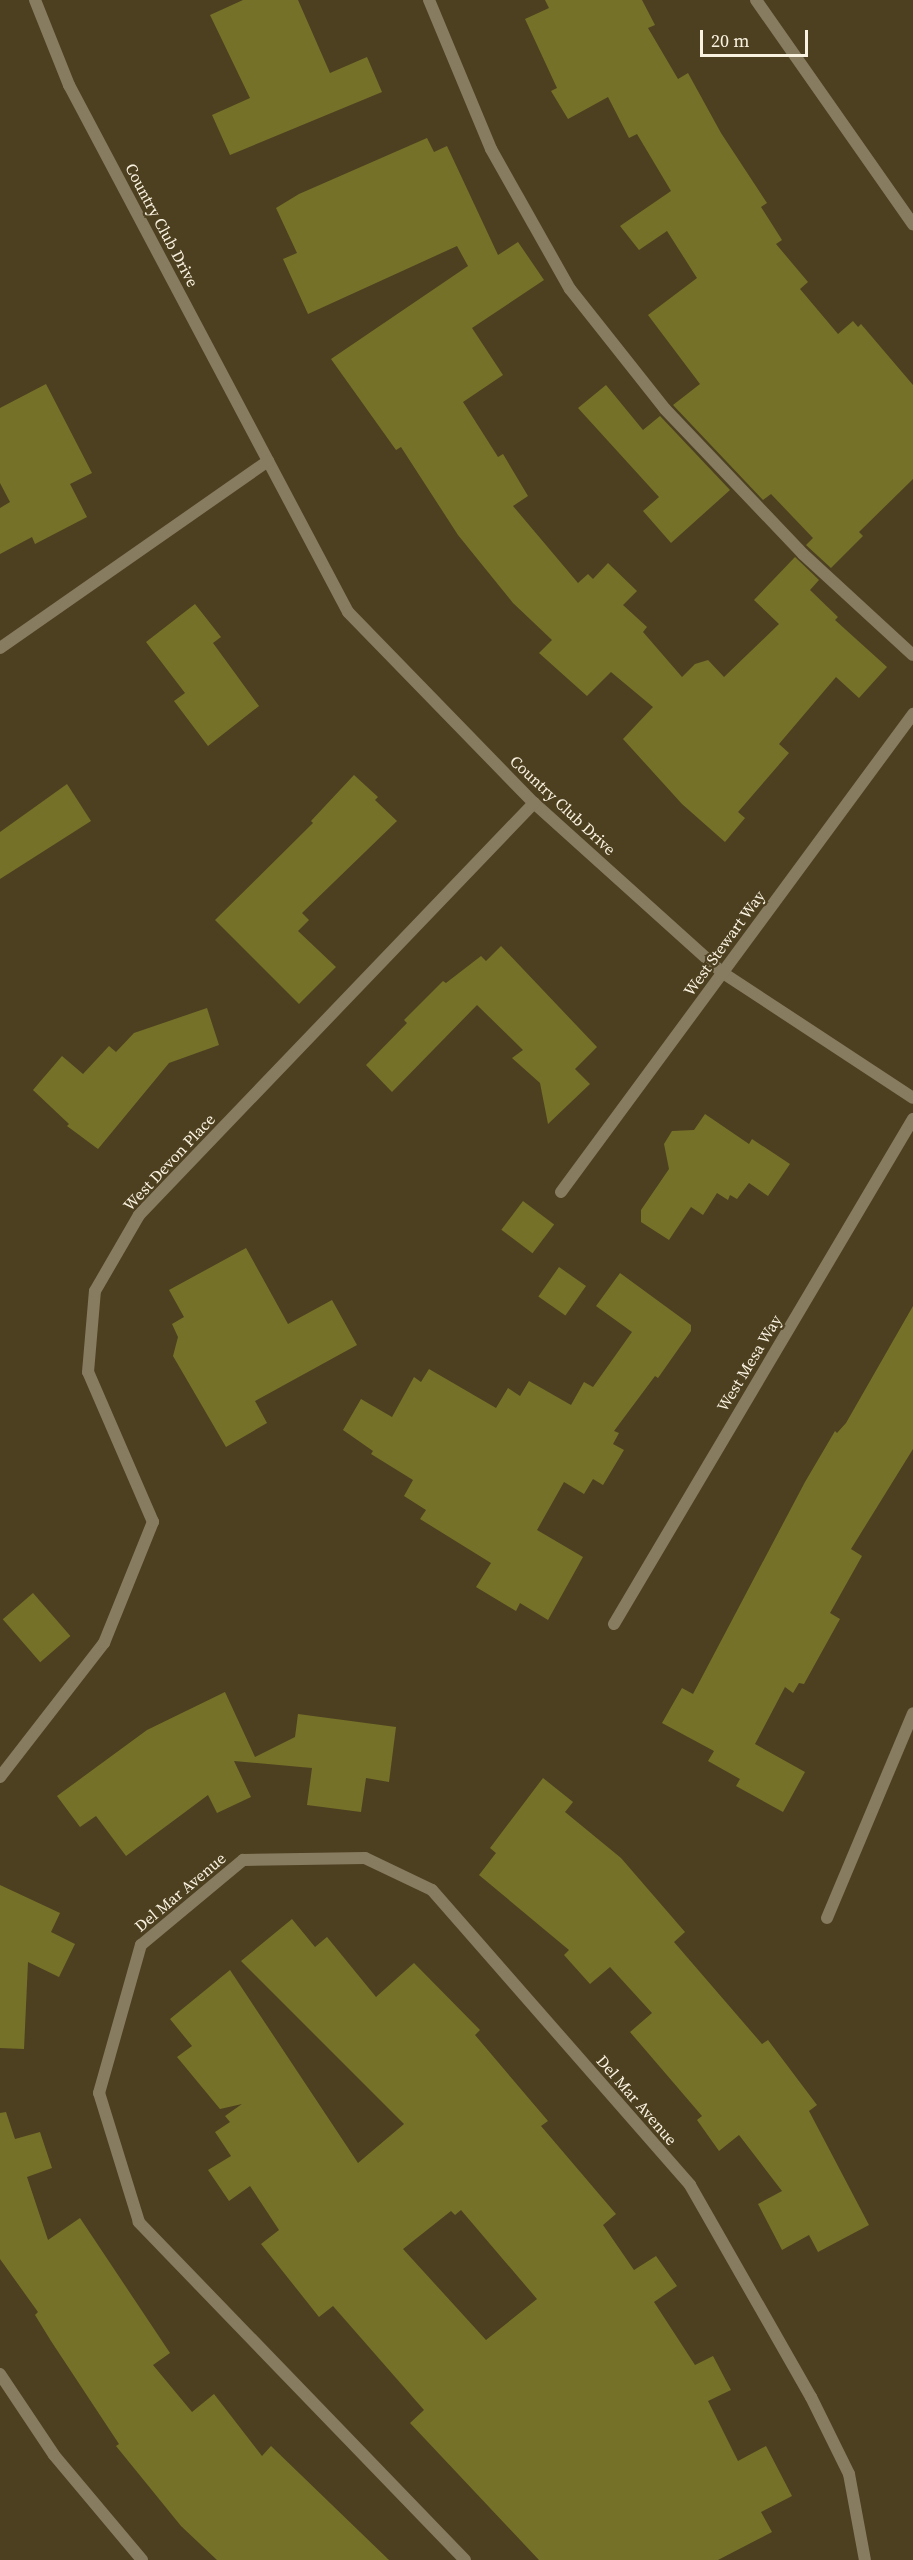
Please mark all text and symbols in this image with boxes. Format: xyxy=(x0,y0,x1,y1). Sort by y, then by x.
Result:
scale bar xyxy=(703,18,811,56)
text: 20 m xyxy=(711,28,749,53)
street label: Country Club Drive xyxy=(121,160,203,290)
street label: Country Club Drive xyxy=(506,751,620,859)
street label: West Stewart Way xyxy=(679,886,769,1000)
street label: West Devon Place xyxy=(119,1109,219,1215)
street label: West Mesa Way xyxy=(712,1311,786,1415)
street label: Del Mar Avenue xyxy=(131,1848,229,1936)
street label: Del Mar Avenue xyxy=(593,2051,681,2149)

